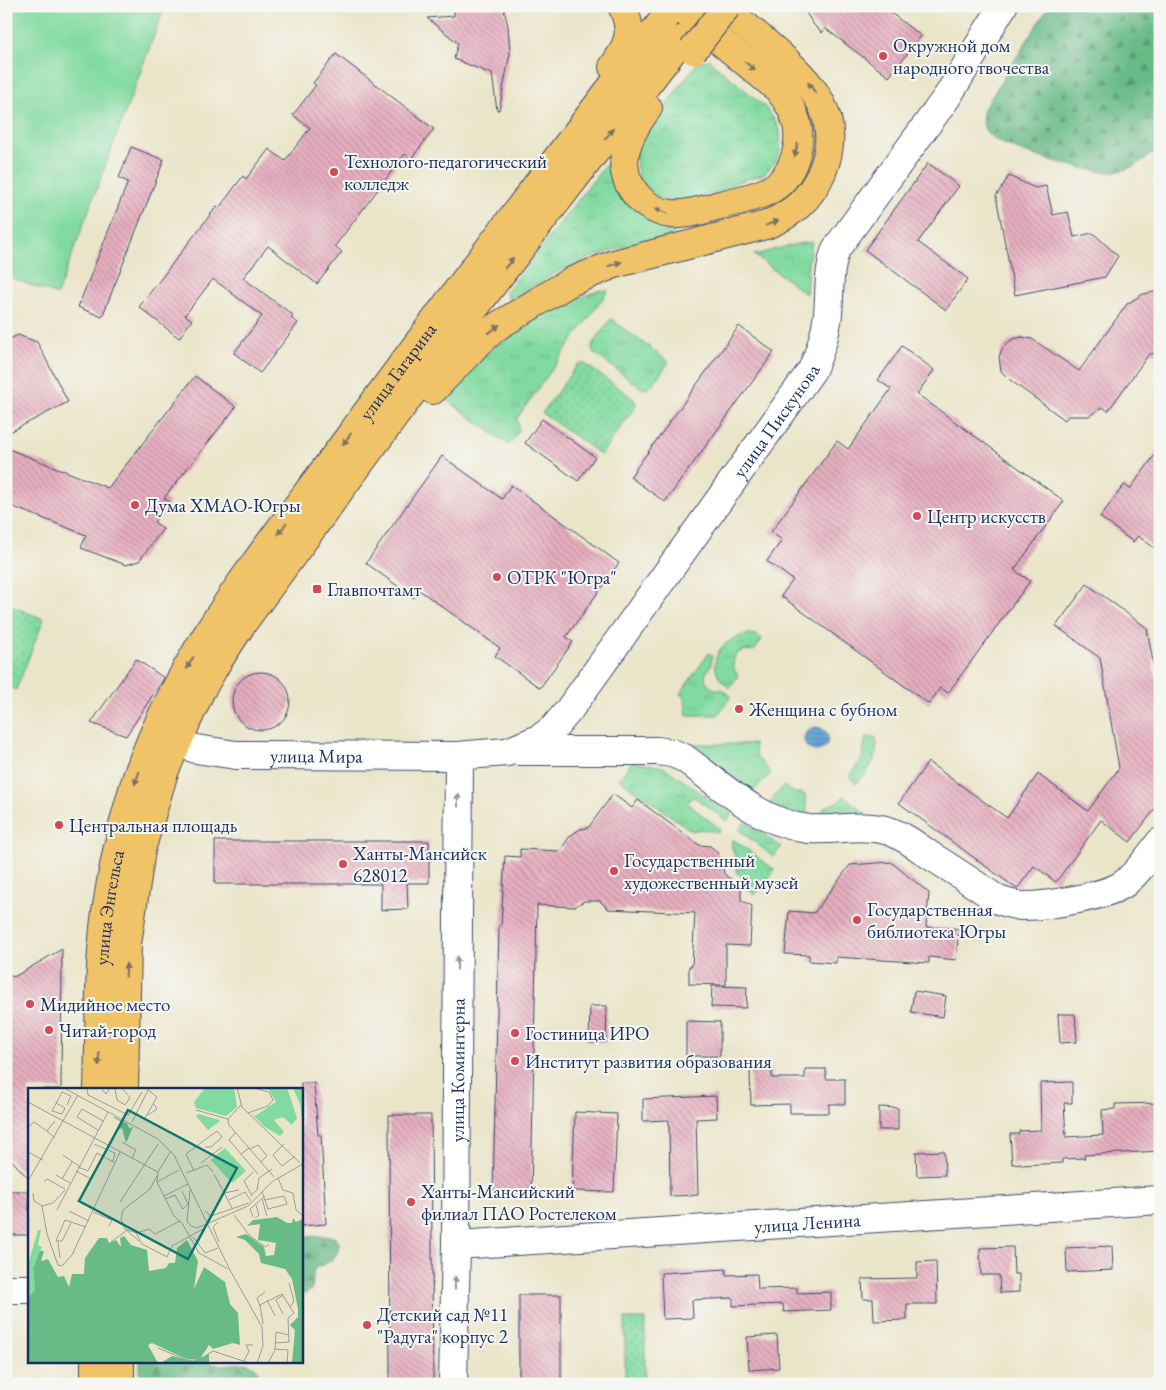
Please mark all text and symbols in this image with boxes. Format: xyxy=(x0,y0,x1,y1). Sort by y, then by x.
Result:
place label: Окружной дом народного твочества xyxy=(893,33,1050,80)
marker: Окружной дом народного твочества xyxy=(877,50,889,62)
one-way arrow xyxy=(743,61,756,72)
one-way arrow xyxy=(807,81,817,94)
one-way arrow xyxy=(603,128,614,141)
one-way arrow xyxy=(792,142,800,157)
place label: Технолого-педагогический колледж xyxy=(344,149,547,196)
marker: Технолого-педагогический колледж xyxy=(328,166,340,178)
one-way arrow xyxy=(654,207,669,214)
one-way arrow xyxy=(765,218,779,226)
one-way arrow xyxy=(504,257,515,270)
one-way arrow xyxy=(608,260,623,268)
street label: улица Гагарина xyxy=(353,317,442,425)
one-way arrow xyxy=(487,324,501,334)
street label: улица Пискунова xyxy=(727,361,826,483)
one-way arrow xyxy=(342,432,352,446)
place label: Дума ХМАО-Югры xyxy=(145,493,301,518)
marker: Дума ХМАО-Югры xyxy=(129,499,141,511)
place label: Центр искусств xyxy=(927,504,1046,529)
marker: Центр искусств xyxy=(911,510,923,522)
one-way arrow xyxy=(277,522,287,536)
place label: ОТРК "Югра" xyxy=(507,565,617,590)
marker: ОТРК "Югра" xyxy=(491,571,503,583)
place label: Главпочтамт xyxy=(327,577,422,602)
marker: Главпочтамт xyxy=(311,583,323,595)
one-way arrow xyxy=(186,655,194,670)
place label: Женщина с бубном xyxy=(748,697,898,722)
marker: Женщина с бубном xyxy=(733,703,745,715)
street label: улица Мира xyxy=(270,743,363,769)
one-way arrow xyxy=(133,771,141,786)
one-way arrow xyxy=(455,792,463,808)
place label: Центральная площадь xyxy=(69,813,238,838)
marker: Центральная площадь xyxy=(53,819,65,831)
place label: Ханты-Мансийск 628012 xyxy=(352,841,487,888)
street label: улица Энгельса xyxy=(89,847,130,966)
place label: Государственный художественный музей xyxy=(624,848,799,895)
marker: Ханты-Мансийск 628012 xyxy=(337,858,349,870)
marker: Государственный художественный музей xyxy=(608,865,620,877)
place label: Государственная библиотека Югры xyxy=(867,897,1007,944)
marker: Государственная библиотека Югры xyxy=(851,914,863,926)
one-way arrow xyxy=(453,954,461,970)
one-way arrow xyxy=(122,962,130,978)
place label: Мидийное место xyxy=(40,992,170,1017)
marker: Мидийное место xyxy=(24,998,36,1010)
street label: улица Коминтерна xyxy=(445,998,471,1142)
place label: Читай-город xyxy=(59,1018,156,1043)
place label: Гостиница ИРО xyxy=(525,1021,649,1046)
marker: Читай-город xyxy=(43,1024,55,1036)
marker: Гостиница ИРО xyxy=(509,1027,521,1039)
place label: Институт развития образования xyxy=(525,1049,772,1074)
one-way arrow xyxy=(95,1051,103,1067)
marker: Институт развития образования xyxy=(509,1055,521,1067)
inset map xyxy=(28,1088,302,1362)
place label: Ханты-Мансийский филиал ПАО Ростелеком xyxy=(420,1179,617,1226)
marker: Ханты-Мансийский филиал ПАО Ростелеком xyxy=(405,1196,417,1208)
street label: улица Ленина xyxy=(753,1207,862,1239)
one-way arrow xyxy=(451,1274,459,1290)
place label: Детский сад №11 "Радуга" корпус 2 xyxy=(377,1302,508,1349)
marker: Детский сад №11 "Радуга" корпус 2 xyxy=(361,1319,373,1331)

